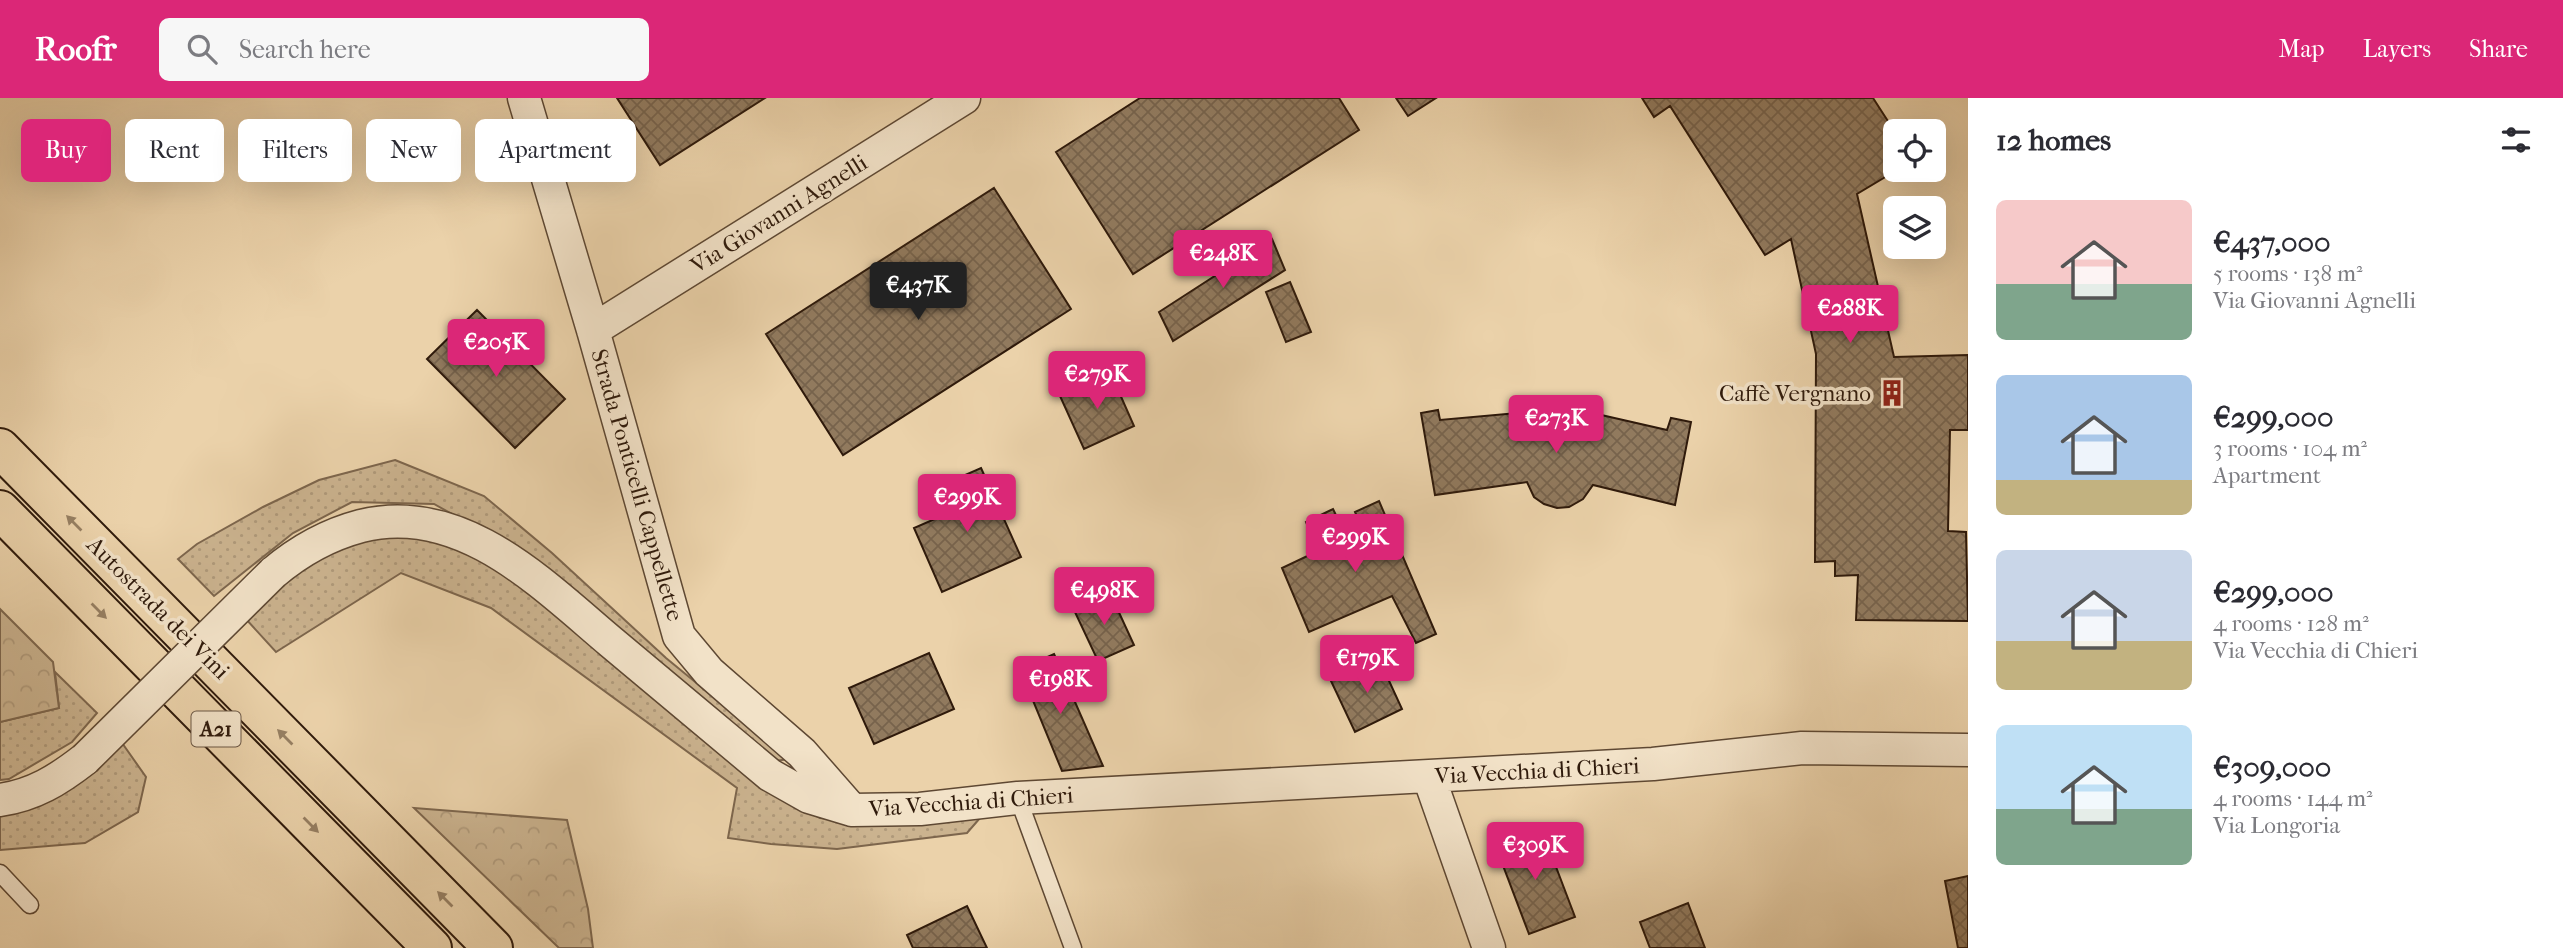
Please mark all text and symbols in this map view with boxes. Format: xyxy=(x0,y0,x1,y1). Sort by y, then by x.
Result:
search box xyxy=(159,18,649,81)
text: Roofr xyxy=(35,30,117,69)
icon: search xyxy=(183,30,221,68)
text: Search here xyxy=(239,34,371,65)
text: Map xyxy=(2279,35,2325,63)
text: Layers xyxy=(2363,35,2431,63)
text: Share xyxy=(2469,35,2528,63)
chip: Buy xyxy=(21,119,111,182)
chip: Rent xyxy=(125,119,224,182)
chip: Filters xyxy=(238,119,352,182)
chip: New xyxy=(366,119,461,182)
chip: Apartment xyxy=(475,119,636,182)
map controls xyxy=(1883,119,1946,259)
button: locate xyxy=(1883,119,1946,182)
icon: filters xyxy=(2497,121,2535,159)
text: 12 homes xyxy=(1996,123,2111,158)
street label: Via Giovanni Agnelli xyxy=(685,149,872,280)
button: layers xyxy=(1883,196,1946,259)
text: €437,000 xyxy=(2213,225,2331,260)
icon: home xyxy=(2052,228,2136,312)
pin: €248K xyxy=(1174,230,1272,290)
text: €248K xyxy=(1189,239,1257,266)
text: 5 rooms · 138 m² xyxy=(2213,260,2363,287)
pin: €437K xyxy=(869,262,967,322)
text: €437K xyxy=(886,271,950,298)
pin: €288K xyxy=(1801,286,1899,345)
text: Via Giovanni Agnelli xyxy=(2213,287,2416,314)
text: €288K xyxy=(1817,294,1883,321)
pin: €205K xyxy=(447,320,545,379)
text: €205K xyxy=(464,328,528,355)
street label: Strada Ponticelli Cappellette xyxy=(585,346,689,624)
pin: €279K xyxy=(1048,352,1146,411)
text: €279K xyxy=(1064,360,1130,387)
building icon: Caffè Vergnano xyxy=(1877,378,1907,408)
place label: Caffè Vergnano xyxy=(1719,380,1871,407)
pin: €273K xyxy=(1507,396,1605,455)
text: €299,000 xyxy=(2213,400,2334,435)
icon: home xyxy=(2052,403,2136,487)
text: €273K xyxy=(1525,404,1587,431)
text: 3 rooms · 104 m² xyxy=(2213,435,2367,462)
text: Apartment xyxy=(2213,462,2321,489)
pin: €299K xyxy=(918,474,1016,534)
text: €299K xyxy=(934,483,1000,510)
pin: €299K xyxy=(1306,514,1404,574)
one-way arrow xyxy=(66,515,82,532)
text: €299K xyxy=(1322,523,1388,550)
street label: Autostrada dei Vini xyxy=(81,531,235,685)
pin: €498K xyxy=(1055,568,1153,627)
text: €299,000 xyxy=(2213,575,2334,610)
text: €498K xyxy=(1070,576,1138,603)
icon: home xyxy=(2052,578,2136,662)
one-way arrow xyxy=(91,602,108,619)
text: 4 rooms · 128 m² xyxy=(2213,610,2369,637)
pin: €179K xyxy=(1318,636,1416,695)
text: Via Vecchia di Chieri xyxy=(2213,637,2418,664)
text: €179K xyxy=(1336,644,1398,671)
pin: €198K xyxy=(1011,656,1109,716)
text: €198K xyxy=(1029,665,1091,692)
road number: A21 xyxy=(192,712,241,746)
one-way arrow xyxy=(277,730,294,746)
text: €309,000 xyxy=(2213,750,2331,785)
street label: Via Vecchia di Chieri xyxy=(1433,752,1640,790)
icon: home xyxy=(2052,753,2136,837)
street label: Via Vecchia di Chieri xyxy=(867,781,1074,823)
text: 4 rooms · 144 m² xyxy=(2213,785,2373,812)
text: Via Longoria xyxy=(2213,812,2340,839)
one-way arrow xyxy=(302,816,318,833)
pin: €309K xyxy=(1486,822,1584,882)
text: €309K xyxy=(1503,831,1567,858)
one-way arrow xyxy=(436,891,453,908)

